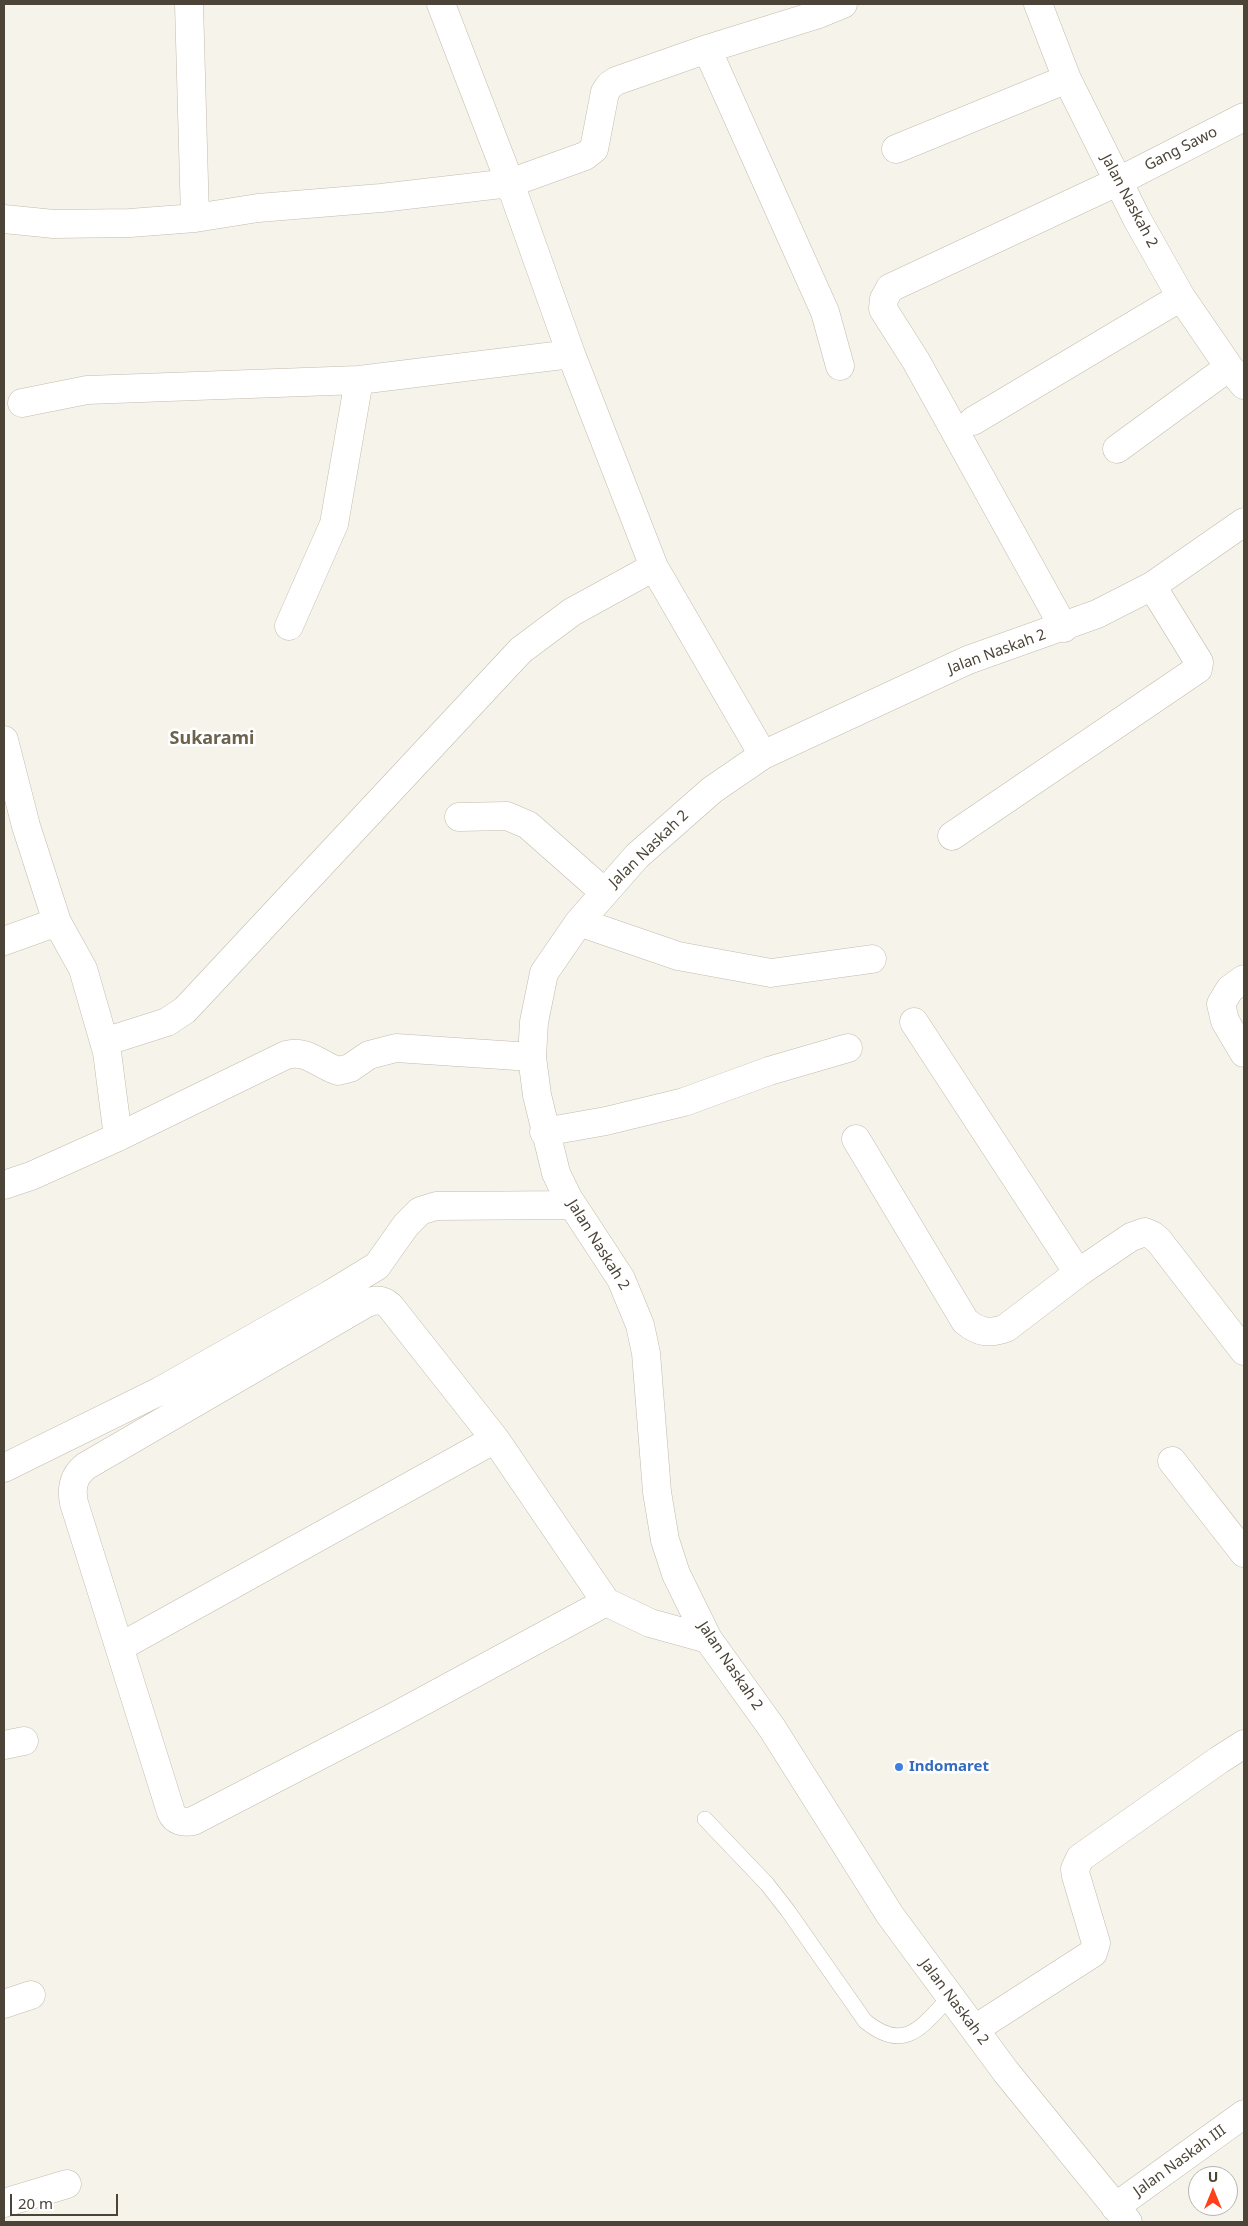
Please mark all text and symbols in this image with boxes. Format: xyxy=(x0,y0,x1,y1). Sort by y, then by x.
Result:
street label: Gang Sawo xyxy=(1142,123,1220,175)
street label: Jalan Naskah 2 xyxy=(1097,151,1161,251)
street label: Jalan Naskah 2 xyxy=(945,626,1049,678)
district label: Sukarami xyxy=(170,728,254,750)
street label: Jalan Naskah 2 xyxy=(606,807,692,891)
street label: Jalan Naskah 2 xyxy=(563,1196,633,1294)
street label: Jalan Naskah 2 xyxy=(694,1618,766,1714)
place label: Indomaret xyxy=(909,1758,989,1776)
marker: Indomaret xyxy=(893,1761,905,1773)
street label: Jalan Naskah 2 xyxy=(916,1955,992,2049)
street label: Jalan Naskah III xyxy=(1130,2121,1230,2201)
north arrow xyxy=(1188,2166,1238,2216)
text: U xyxy=(1208,2167,1218,2186)
scale bar xyxy=(12,2184,120,2216)
text: 20 m xyxy=(18,2193,53,2213)

